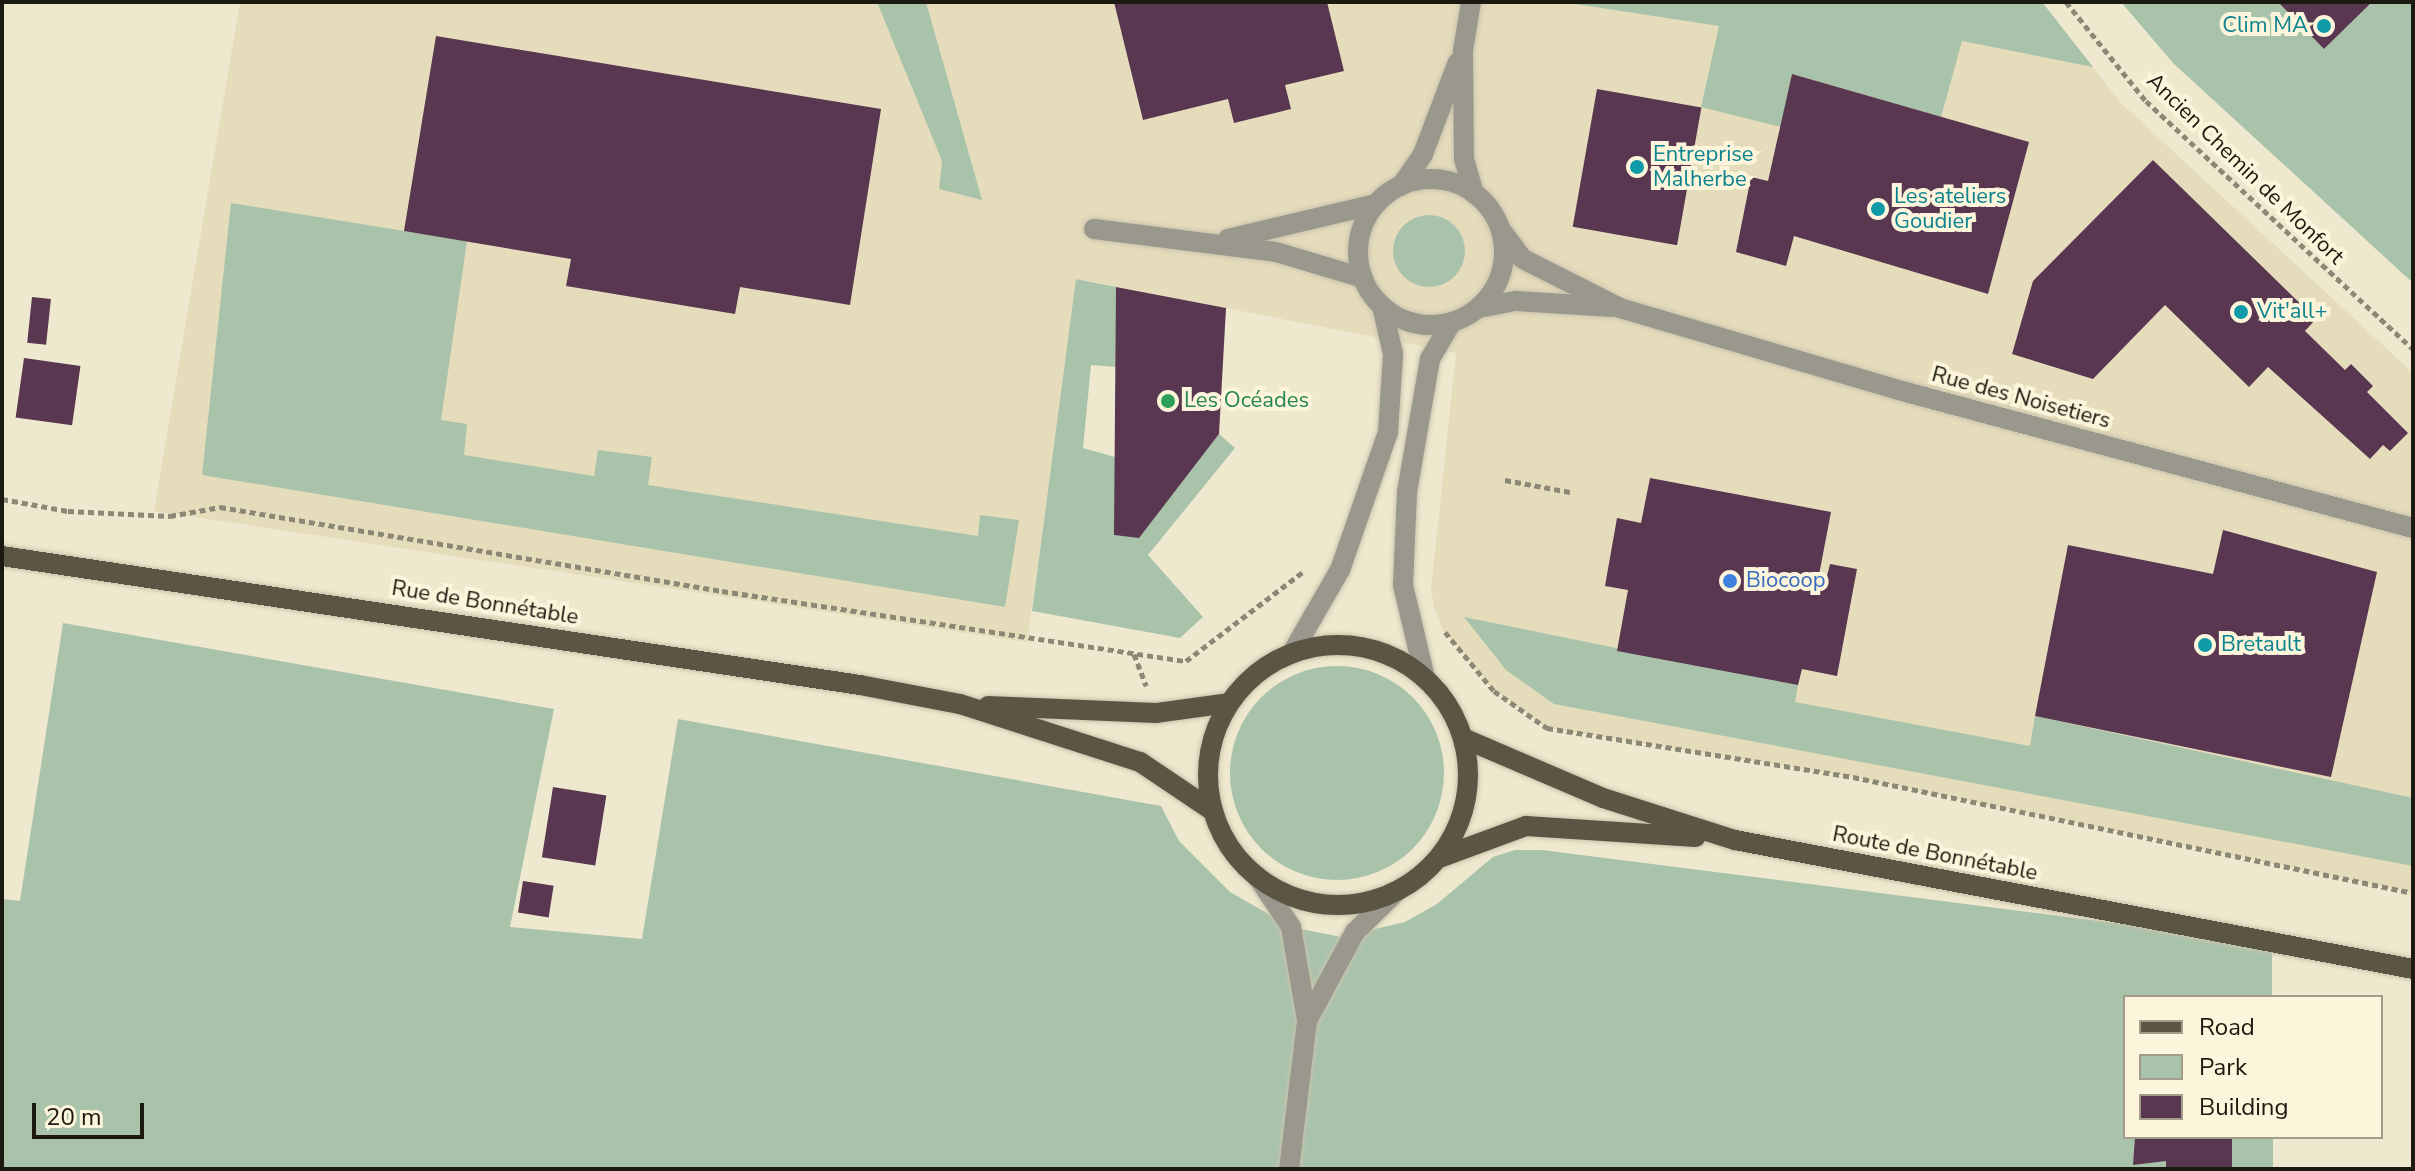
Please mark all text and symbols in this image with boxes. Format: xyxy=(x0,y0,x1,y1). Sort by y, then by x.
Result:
place label: Clim MA xyxy=(2222,13,2308,39)
marker: Clim MA xyxy=(2315,17,2333,35)
street label: Ancien Chemin de Monfort xyxy=(2141,68,2349,270)
place label: Entreprise Malherbe xyxy=(1653,141,1754,192)
marker: Entreprise Malherbe xyxy=(1628,158,1646,176)
place label: Les ateliers Goudier xyxy=(1894,183,2006,234)
marker: Les ateliers Goudier xyxy=(1869,200,1887,218)
place label: Vit'all+ xyxy=(2257,299,2328,325)
marker: Vit'all+ xyxy=(2232,303,2250,321)
street label: Rue des Noisetiers xyxy=(1929,361,2113,435)
place label: Les Océades xyxy=(1184,388,1309,414)
marker: Les Océades xyxy=(1159,392,1177,410)
place label: Biocoop xyxy=(1746,568,1825,594)
marker: Biocoop xyxy=(1721,572,1739,590)
street label: Rue de Bonnétable xyxy=(390,575,580,631)
place label: Bretault xyxy=(2221,632,2301,658)
marker: Bretault xyxy=(2196,636,2214,654)
street label: Route de Bonnétable xyxy=(1830,821,2040,887)
legend xyxy=(2123,995,2383,1139)
text: Road xyxy=(2199,1011,2255,1043)
text: Park xyxy=(2199,1051,2247,1083)
scale bar xyxy=(36,1087,148,1137)
text: Building xyxy=(2199,1091,2289,1123)
text: 20 m xyxy=(46,1101,102,1133)

